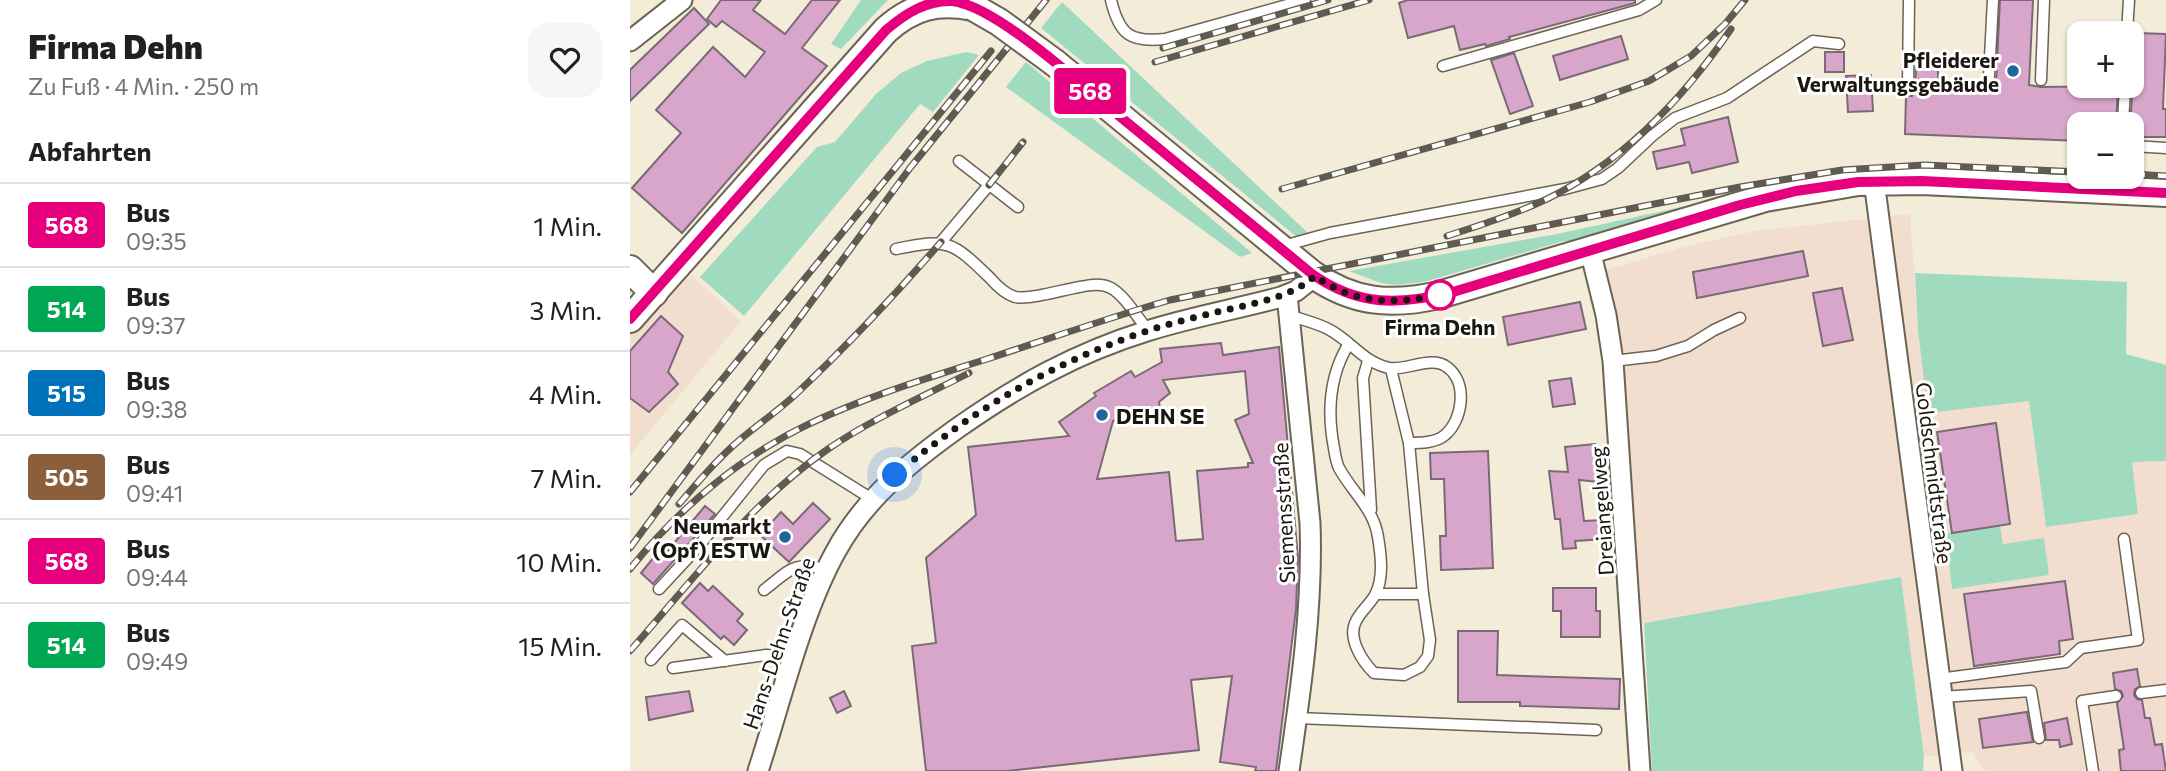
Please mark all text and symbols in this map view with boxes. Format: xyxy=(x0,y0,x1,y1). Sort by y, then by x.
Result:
map controls xyxy=(2067,21,2144,189)
button: + xyxy=(2067,21,2144,98)
button: heart xyxy=(528,23,602,97)
text: Firma Dehn xyxy=(28,25,203,66)
place label: Pfleiderer Verwaltungsgebäude xyxy=(1796,47,1999,96)
marker: Pfleiderer Verwaltungsgebäude xyxy=(2005,63,2021,79)
line badge: 568 xyxy=(1050,68,1130,114)
text: Zu Fuß · 4 Min. · 250 m xyxy=(28,72,259,100)
text: 568 xyxy=(1068,76,1112,105)
button: − xyxy=(2067,112,2144,189)
text: Abfahrten xyxy=(28,135,151,166)
text: Bus xyxy=(126,196,170,227)
text: 568 xyxy=(45,210,88,239)
text: 1 Min. xyxy=(533,210,602,241)
text: 09:35 xyxy=(126,227,187,255)
text: Bus xyxy=(126,280,170,311)
marker: Firma Dehn xyxy=(1425,280,1455,310)
text: 514 xyxy=(47,294,86,323)
text: 3 Min. xyxy=(530,294,602,325)
text: 09:37 xyxy=(126,311,186,339)
place label: Firma Dehn xyxy=(1385,314,1495,339)
text: Bus xyxy=(126,364,170,395)
text: 515 xyxy=(47,378,86,407)
text: 4 Min. xyxy=(529,378,602,409)
street label: Goldschmidtstraße xyxy=(1911,381,1959,565)
text: 09:38 xyxy=(126,395,187,423)
place label: DEHN SE xyxy=(1116,403,1205,428)
marker: DEHN SE xyxy=(1094,407,1110,423)
street label: Siemensstraße xyxy=(1267,442,1299,584)
street label: Dreiangelweg xyxy=(1584,446,1618,576)
text: Bus xyxy=(126,448,170,479)
your location xyxy=(877,457,912,492)
text: 505 xyxy=(45,462,88,491)
text: 7 Min. xyxy=(531,462,602,493)
text: 09:41 xyxy=(126,479,183,507)
place label: Neumarkt (Opf) ESTW xyxy=(652,513,771,562)
marker: Neumarkt (Opf) ESTW xyxy=(777,529,793,545)
text: Bus xyxy=(126,532,170,563)
text: 568 xyxy=(45,546,88,575)
text: 10 Min. xyxy=(516,546,602,577)
street label: Hans-Dehn-Straße xyxy=(737,554,819,732)
text: 09:44 xyxy=(126,563,188,591)
text: Bus xyxy=(126,616,170,647)
text: 514 xyxy=(47,630,86,659)
text: 15 Min. xyxy=(518,630,602,661)
text: 09:49 xyxy=(126,647,188,675)

